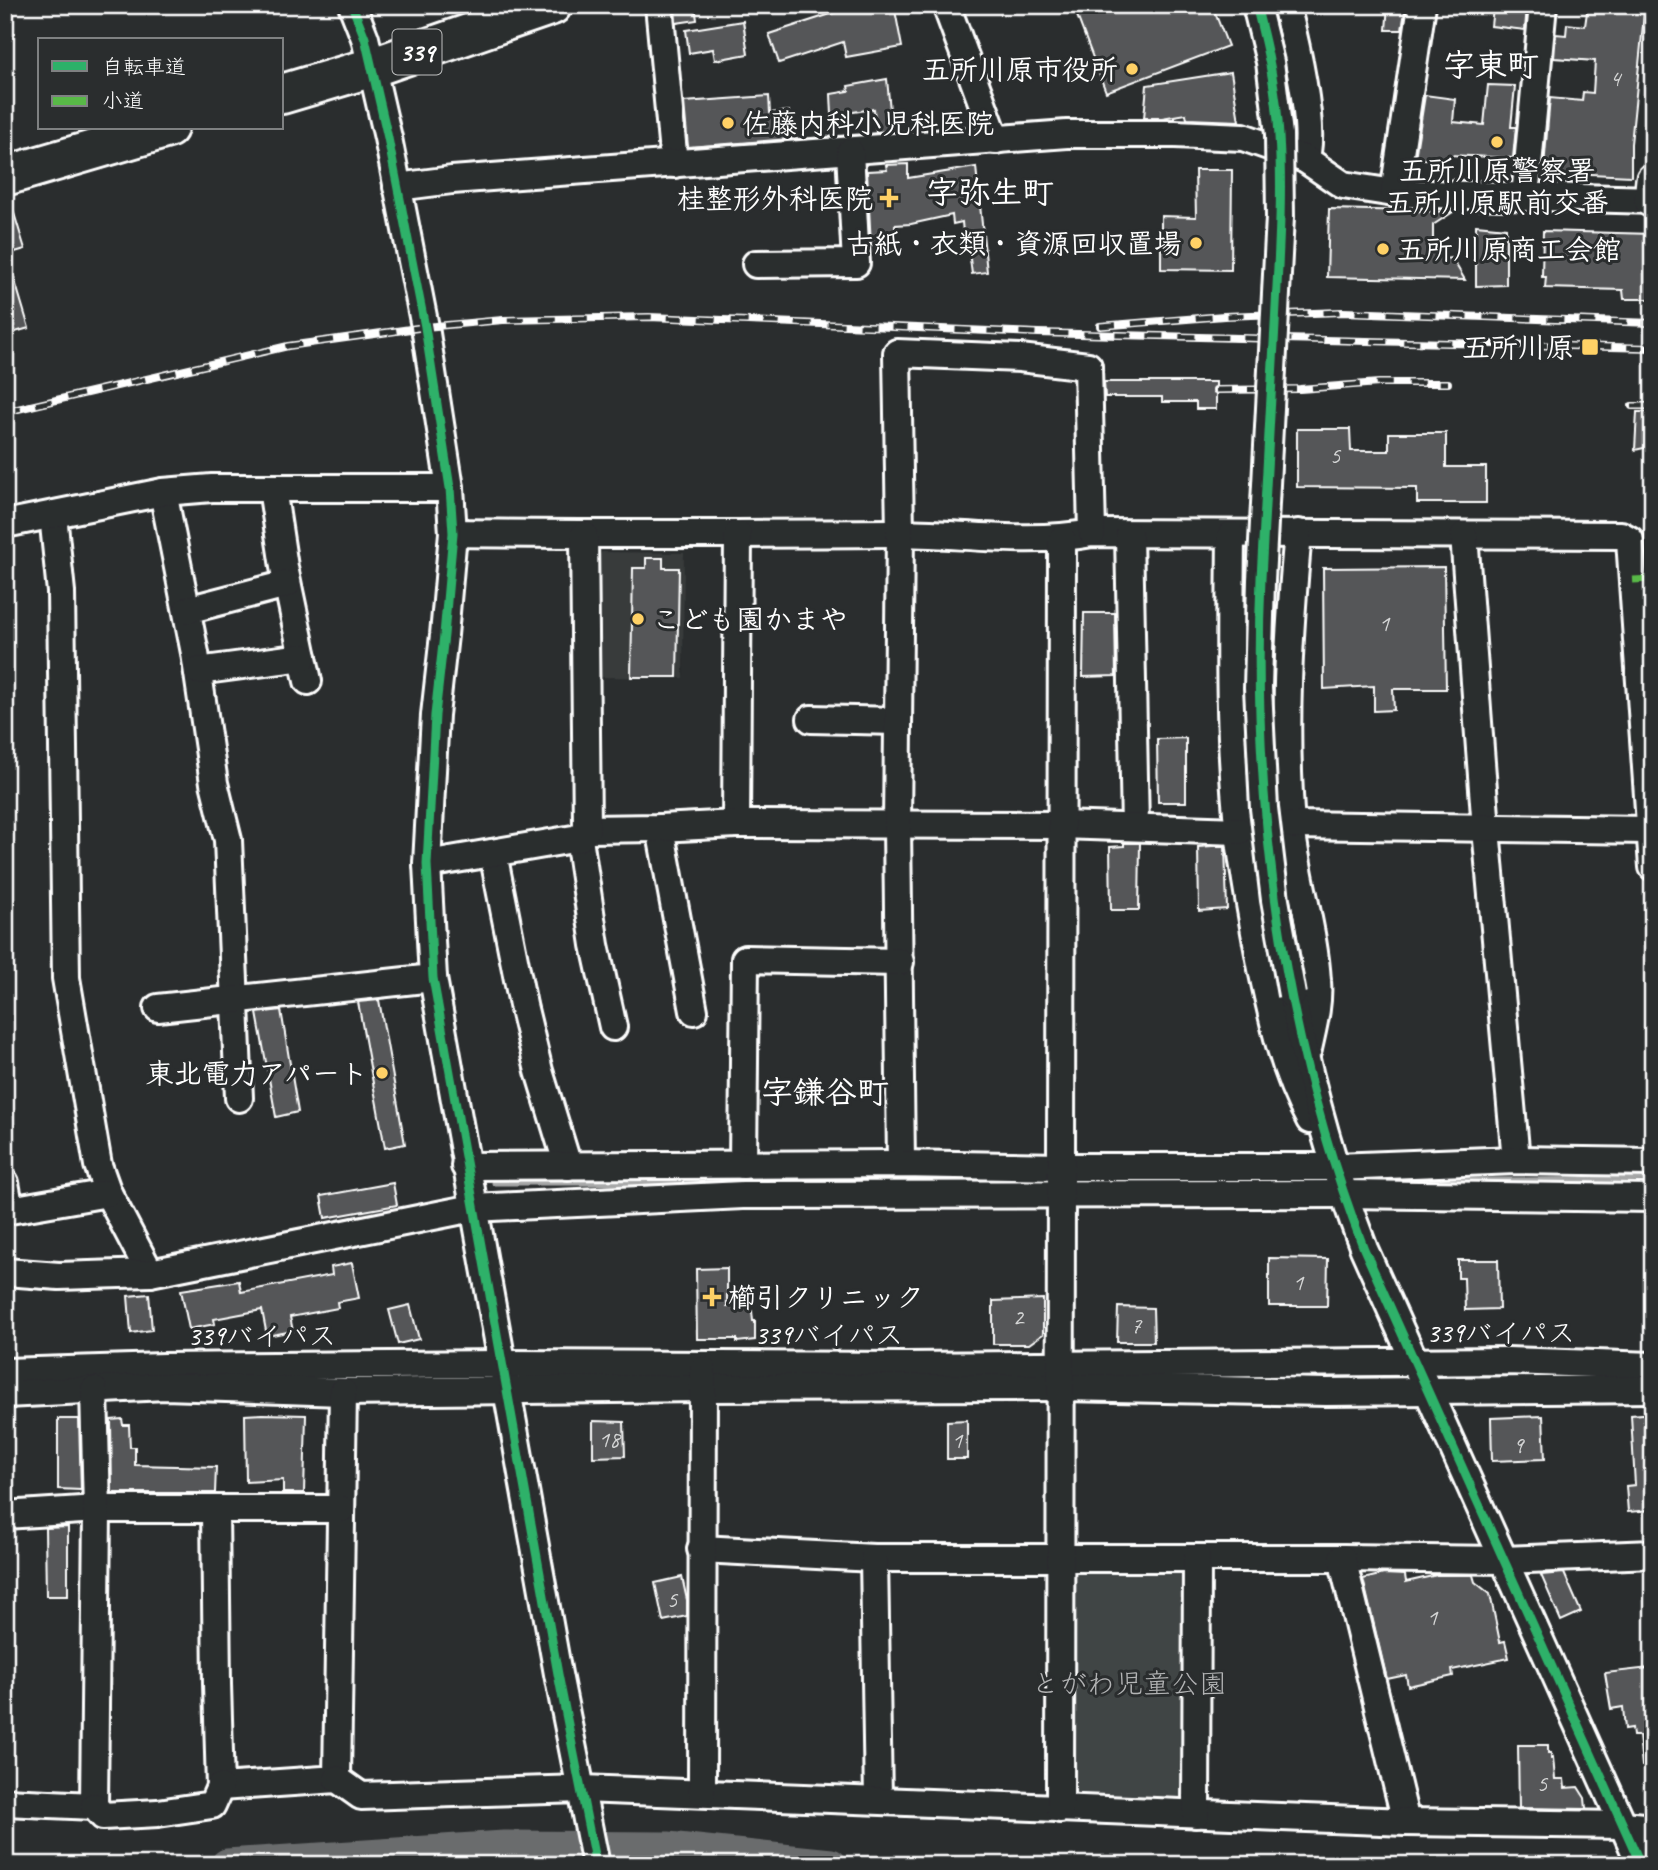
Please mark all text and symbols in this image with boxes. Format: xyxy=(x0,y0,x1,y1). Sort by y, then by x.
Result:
road number: 339 xyxy=(392,30,442,74)
legend xyxy=(38,38,284,130)
district label: 字東町 xyxy=(1443,45,1539,86)
place label: 五所川原市役所 xyxy=(922,52,1118,87)
text: 自転車道 xyxy=(102,54,186,80)
marker: 五所川原市役所 xyxy=(1124,61,1140,77)
house number: 4 xyxy=(1610,63,1623,93)
text: 小道 xyxy=(102,88,144,114)
place label: 佐藤内科小児科医院 xyxy=(742,106,994,141)
marker: 佐藤内科小児科医院 xyxy=(720,115,736,131)
marker: 五所川原警察署 五所川原駅前交番 xyxy=(1489,134,1505,150)
place label: 五所川原警察署 五所川原駅前交番 xyxy=(1385,153,1609,220)
district label: 字弥生町 xyxy=(926,172,1054,213)
place label: 桂整形外科医院 xyxy=(677,181,873,216)
marker: 桂整形外科医院 xyxy=(879,188,899,208)
place label: 古紙・衣類・資源回収置場 xyxy=(846,226,1182,261)
place label: 五所川原商工会館 xyxy=(1397,232,1621,267)
marker: 古紙・衣類・資源回収置場 xyxy=(1188,235,1204,251)
marker: 五所川原商工会館 xyxy=(1375,241,1391,257)
place label: 五所川原 xyxy=(1462,330,1574,365)
marker: 五所川原 xyxy=(1580,337,1600,357)
house number: 5 xyxy=(1330,440,1342,470)
place label: こども園かまや xyxy=(652,602,848,637)
house number: 1 xyxy=(1379,608,1391,638)
marker: こども園かまや xyxy=(630,611,646,627)
place label: 東北電力アパート xyxy=(146,1056,368,1091)
marker: 東北電力アパート xyxy=(374,1065,390,1081)
district label: 字鎌谷町 xyxy=(761,1072,889,1113)
house number: 1 xyxy=(1293,1267,1305,1297)
place label: 櫛引クリニック xyxy=(728,1280,924,1315)
marker: 櫛引クリニック xyxy=(702,1287,722,1307)
house number: 2 xyxy=(1013,1302,1026,1332)
house number: 7 xyxy=(1131,1310,1143,1340)
street label: 339バイパス xyxy=(1426,1315,1576,1350)
street label: 339バイパス xyxy=(754,1317,904,1352)
street label: 339バイパス xyxy=(187,1318,337,1353)
house number: 18 xyxy=(598,1424,622,1454)
house number: 1 xyxy=(952,1425,964,1455)
house number: 9 xyxy=(1513,1430,1526,1460)
house number: 5 xyxy=(667,1584,679,1614)
house number: 1 xyxy=(1427,1602,1439,1632)
park label: とがわ児童公園 xyxy=(1031,1666,1227,1701)
house number: 5 xyxy=(1537,1768,1549,1798)

